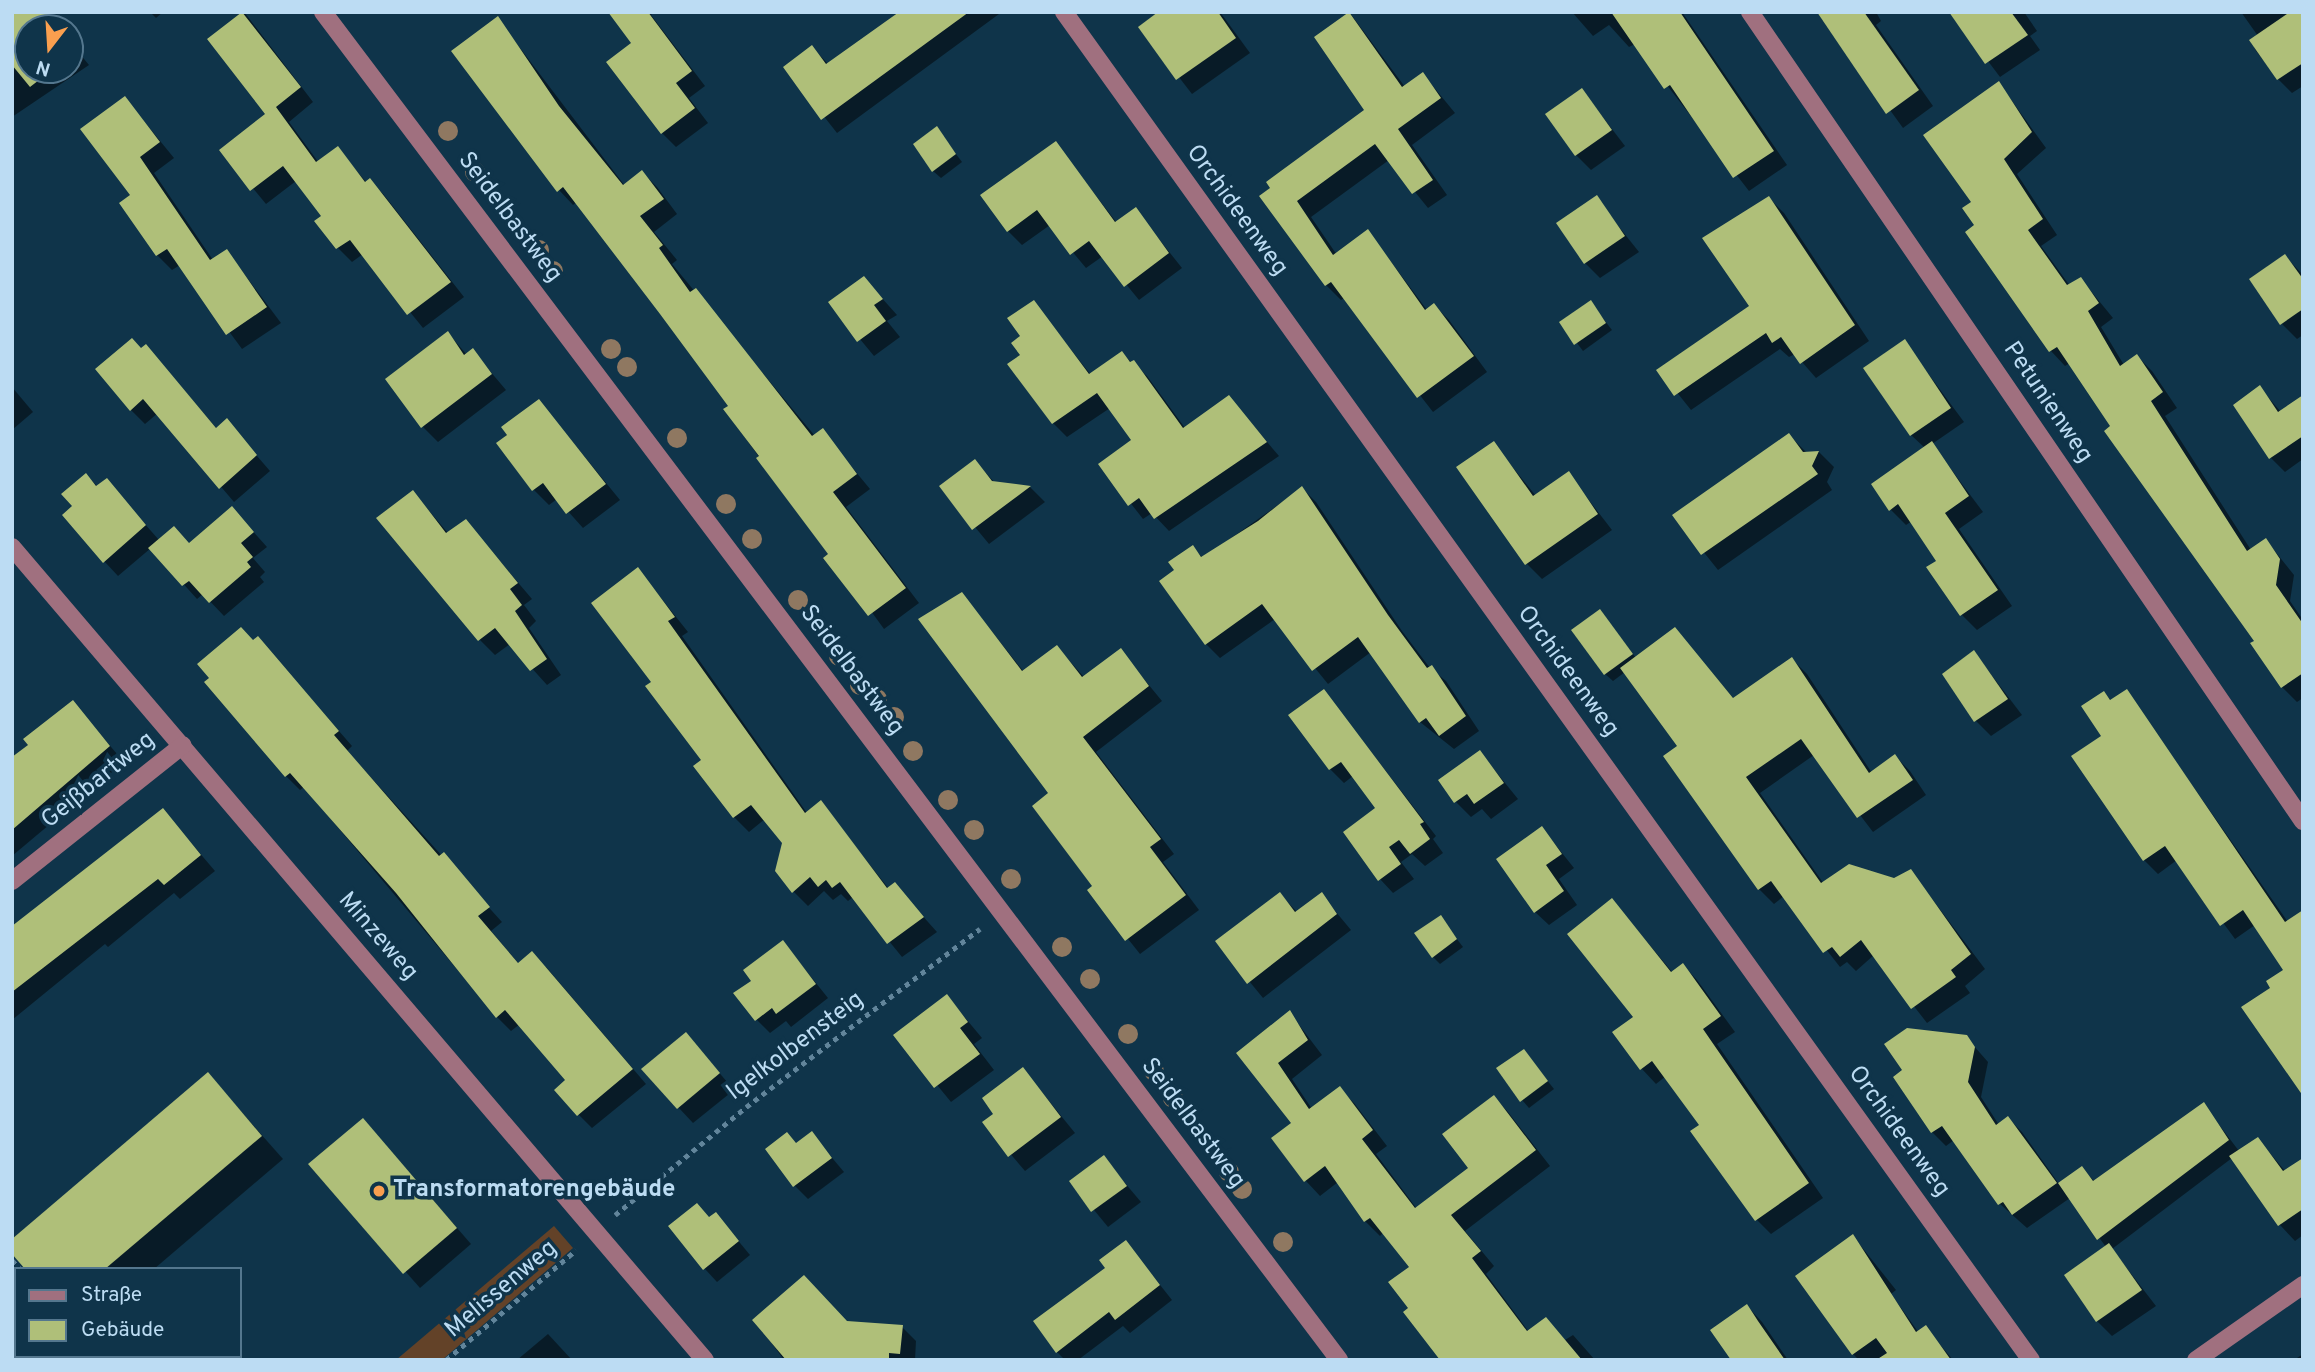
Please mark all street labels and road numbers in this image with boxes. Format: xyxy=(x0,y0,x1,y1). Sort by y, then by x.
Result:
street label: Orchideenweg xyxy=(1179,140,1293,282)
street label: Seidelbastweg xyxy=(451,147,567,289)
street label: Petunienweg xyxy=(1996,337,2098,469)
street label: Seidelbastweg xyxy=(793,600,909,742)
street label: Orchideenweg xyxy=(1510,601,1624,743)
street label: Geißbartweg xyxy=(36,726,162,836)
street label: Minzeweg xyxy=(331,887,423,987)
street label: Igelkolbensteig xyxy=(722,986,870,1108)
street label: Seidelbastweg xyxy=(1134,1053,1250,1195)
street label: Orchideenweg xyxy=(1841,1061,1955,1203)
street label: Melissenweg xyxy=(440,1235,564,1345)

